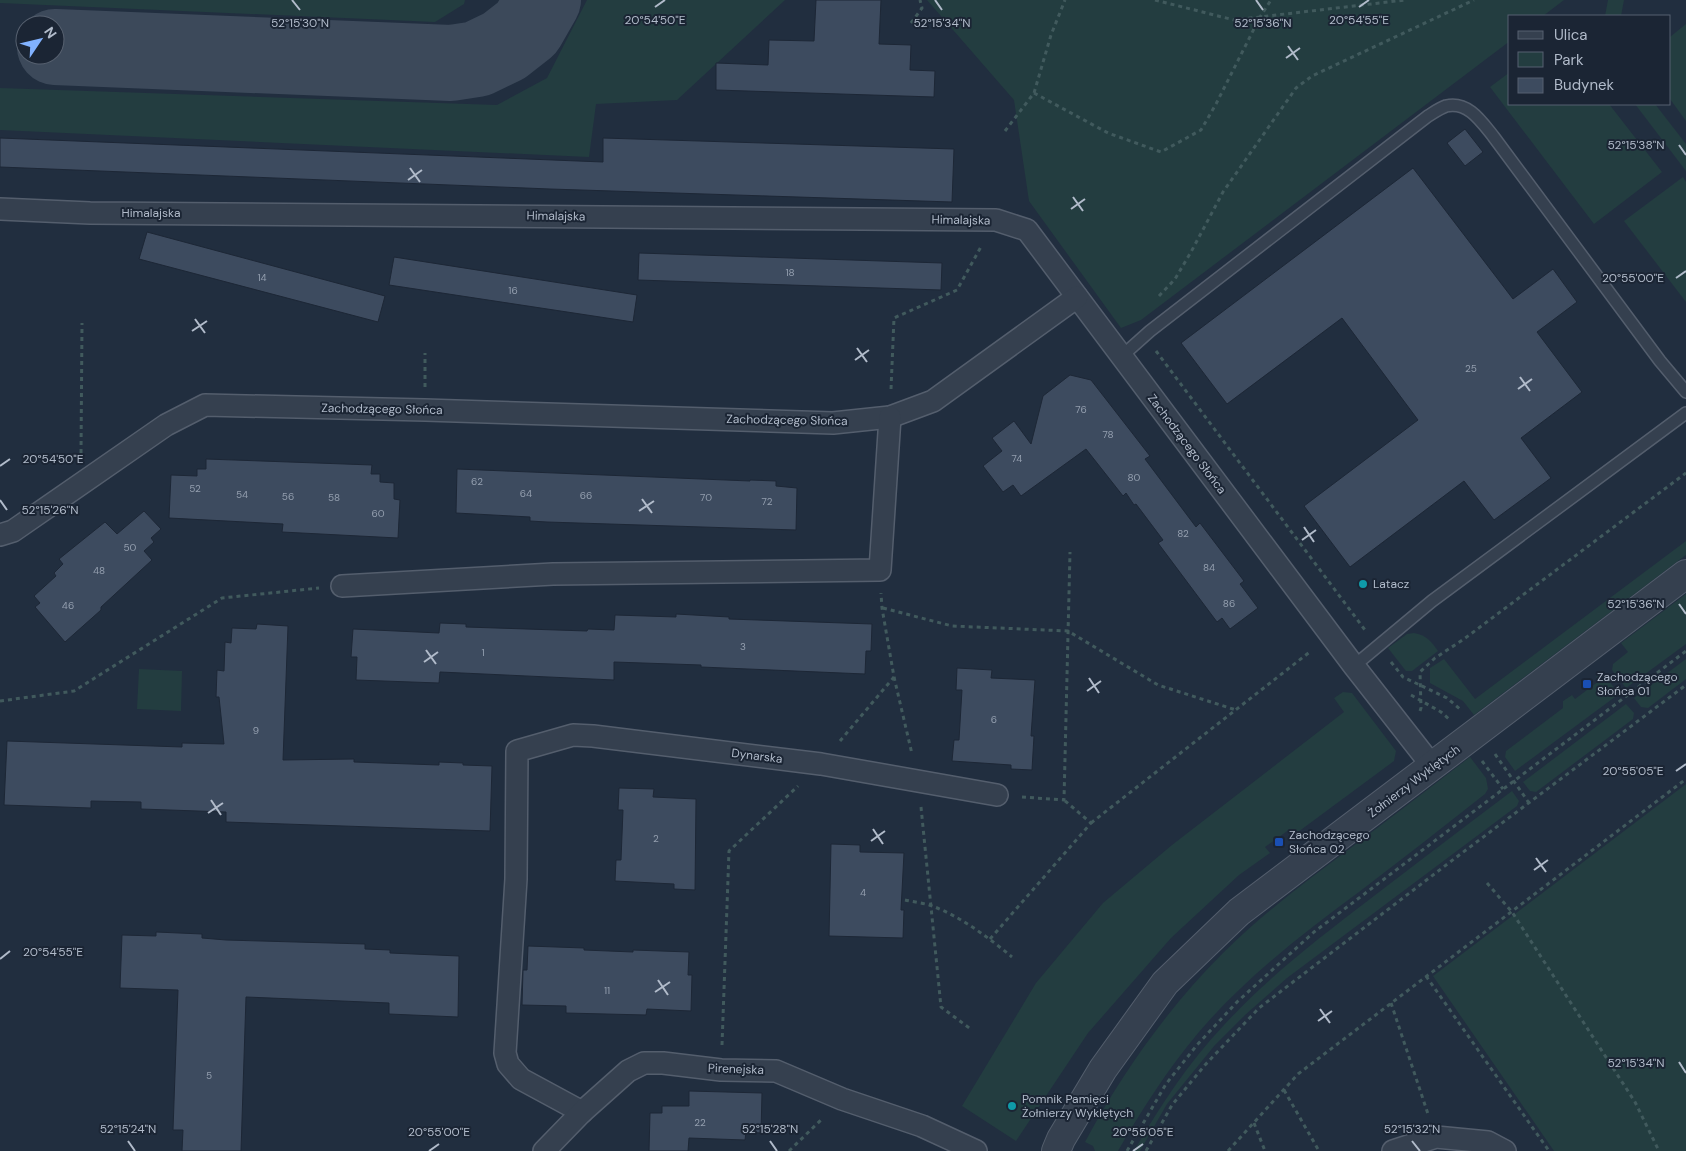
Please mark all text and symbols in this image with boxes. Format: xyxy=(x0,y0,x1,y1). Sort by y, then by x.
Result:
text: 20°54'50"E xyxy=(624,12,686,28)
text: 20°54'55"E xyxy=(1329,12,1389,28)
north arrow xyxy=(15,15,65,65)
text: 52°15'30"N xyxy=(271,15,329,31)
text: 52°15'34"N xyxy=(913,15,971,31)
text: 52°15'36"N xyxy=(1234,15,1292,31)
legend xyxy=(1508,15,1671,105)
text: N xyxy=(40,23,61,42)
text: Ulica xyxy=(1554,25,1588,45)
text: Park xyxy=(1554,50,1584,70)
text: Budynek xyxy=(1554,75,1615,95)
text: 52°15'38"N xyxy=(1607,137,1665,153)
street label: Himalajska xyxy=(122,205,180,221)
street label: Himalajska xyxy=(526,207,586,225)
street label: Himalajska xyxy=(931,211,991,229)
house number: 18 xyxy=(785,266,795,279)
text: 20°55'00"E xyxy=(1602,270,1664,286)
house number: 14 xyxy=(257,271,267,284)
house number: 16 xyxy=(508,284,518,297)
house number: 25 xyxy=(1465,362,1477,375)
street label: Zachodzącego Słońca xyxy=(1144,391,1230,497)
street label: Zachodzącego Słońca xyxy=(321,400,443,418)
house number: 76 xyxy=(1075,403,1087,416)
street label: Zachodzącego Słońca xyxy=(726,411,848,429)
house number: 78 xyxy=(1102,428,1114,441)
text: 20°54'50"E xyxy=(22,451,84,467)
house number: 74 xyxy=(1012,452,1022,465)
house number: 80 xyxy=(1128,471,1141,484)
house number: 62 xyxy=(471,475,483,488)
house number: 52 xyxy=(189,482,201,495)
house number: 64 xyxy=(520,487,532,500)
house number: 54 xyxy=(236,488,248,501)
house number: 66 xyxy=(580,489,592,502)
house number: 56 xyxy=(282,490,294,503)
house number: 58 xyxy=(328,491,340,504)
house number: 70 xyxy=(700,491,712,504)
house number: 72 xyxy=(762,495,773,508)
text: 52°15'26"N xyxy=(21,502,79,518)
house number: 60 xyxy=(371,507,385,520)
house number: 82 xyxy=(1177,527,1189,540)
house number: 50 xyxy=(124,541,137,554)
house number: 84 xyxy=(1203,561,1215,574)
house number: 48 xyxy=(93,564,105,577)
place label: Latacz xyxy=(1373,576,1409,592)
marker: Latacz xyxy=(1357,578,1369,590)
text: 52°15'36"N xyxy=(1607,596,1665,612)
house number: 86 xyxy=(1223,597,1235,610)
house number: 46 xyxy=(62,599,74,612)
house number: 3 xyxy=(740,640,746,653)
house number: 1 xyxy=(481,646,485,659)
place label: Zachodzącego Słońca 01 xyxy=(1597,669,1678,699)
marker: Zachodzącego Słońca 01 xyxy=(1581,678,1593,690)
house number: 6 xyxy=(991,713,997,726)
house number: 9 xyxy=(253,724,259,737)
street label: Żołnierzy Wyklętych xyxy=(1365,741,1463,821)
street label: Dynarska xyxy=(731,745,783,767)
text: 20°55'05"E xyxy=(1602,763,1664,779)
place label: Zachodzącego Słońca 02 xyxy=(1289,827,1370,857)
house number: 2 xyxy=(653,832,659,845)
marker: Zachodzącego Słońca 02 xyxy=(1273,836,1285,848)
house number: 4 xyxy=(860,886,866,899)
text: 20°54'55"E xyxy=(23,944,83,960)
house number: 11 xyxy=(604,984,610,997)
text: 52°15'34"N xyxy=(1607,1055,1665,1071)
street label: Pirenejska xyxy=(708,1060,764,1078)
house number: 5 xyxy=(206,1069,212,1082)
place label: Pomnik Pamięci Żołnierzy Wyklętych xyxy=(1022,1091,1133,1121)
marker: Pomnik Pamięci Żołnierzy Wyklętych xyxy=(1006,1100,1018,1112)
house number: 22 xyxy=(694,1116,706,1129)
text: 52°15'24"N xyxy=(100,1121,156,1137)
text: 52°15'28"N xyxy=(742,1121,798,1137)
text: 52°15'32"N xyxy=(1384,1121,1440,1137)
text: 20°55'00"E xyxy=(408,1124,470,1140)
text: 20°55'05"E xyxy=(1112,1124,1174,1140)

